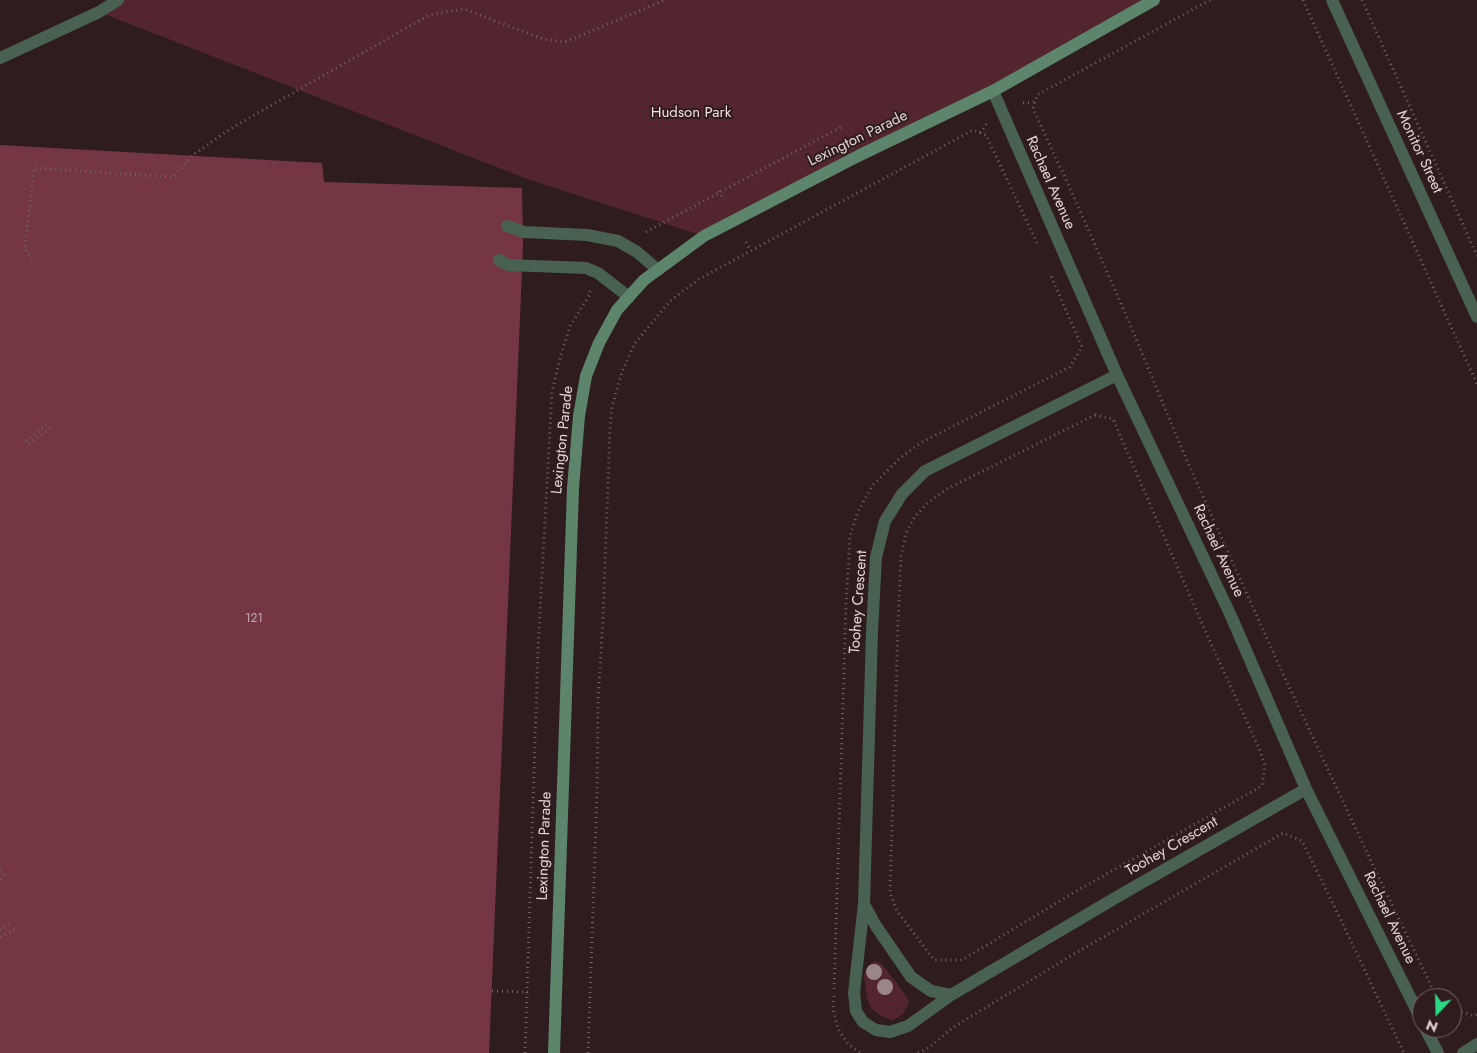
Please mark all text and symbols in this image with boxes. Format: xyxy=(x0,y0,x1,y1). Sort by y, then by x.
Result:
park label: Hudson Park xyxy=(651,104,731,122)
street label: Lexington Parade xyxy=(805,107,911,171)
street label: Monitor Street xyxy=(1392,108,1446,196)
street label: Rachael Avenue xyxy=(1021,134,1079,232)
street label: Lexington Parade xyxy=(548,385,578,495)
street label: Rachael Avenue xyxy=(1189,502,1247,600)
street label: Toohey Crescent xyxy=(846,550,872,654)
house number: 121 xyxy=(245,612,263,626)
street label: Lexington Parade xyxy=(534,791,556,901)
street label: Toohey Crescent xyxy=(1123,813,1221,881)
street label: Rachael Avenue xyxy=(1359,869,1419,967)
north arrow xyxy=(1412,988,1462,1038)
text: N xyxy=(1423,1015,1441,1037)

